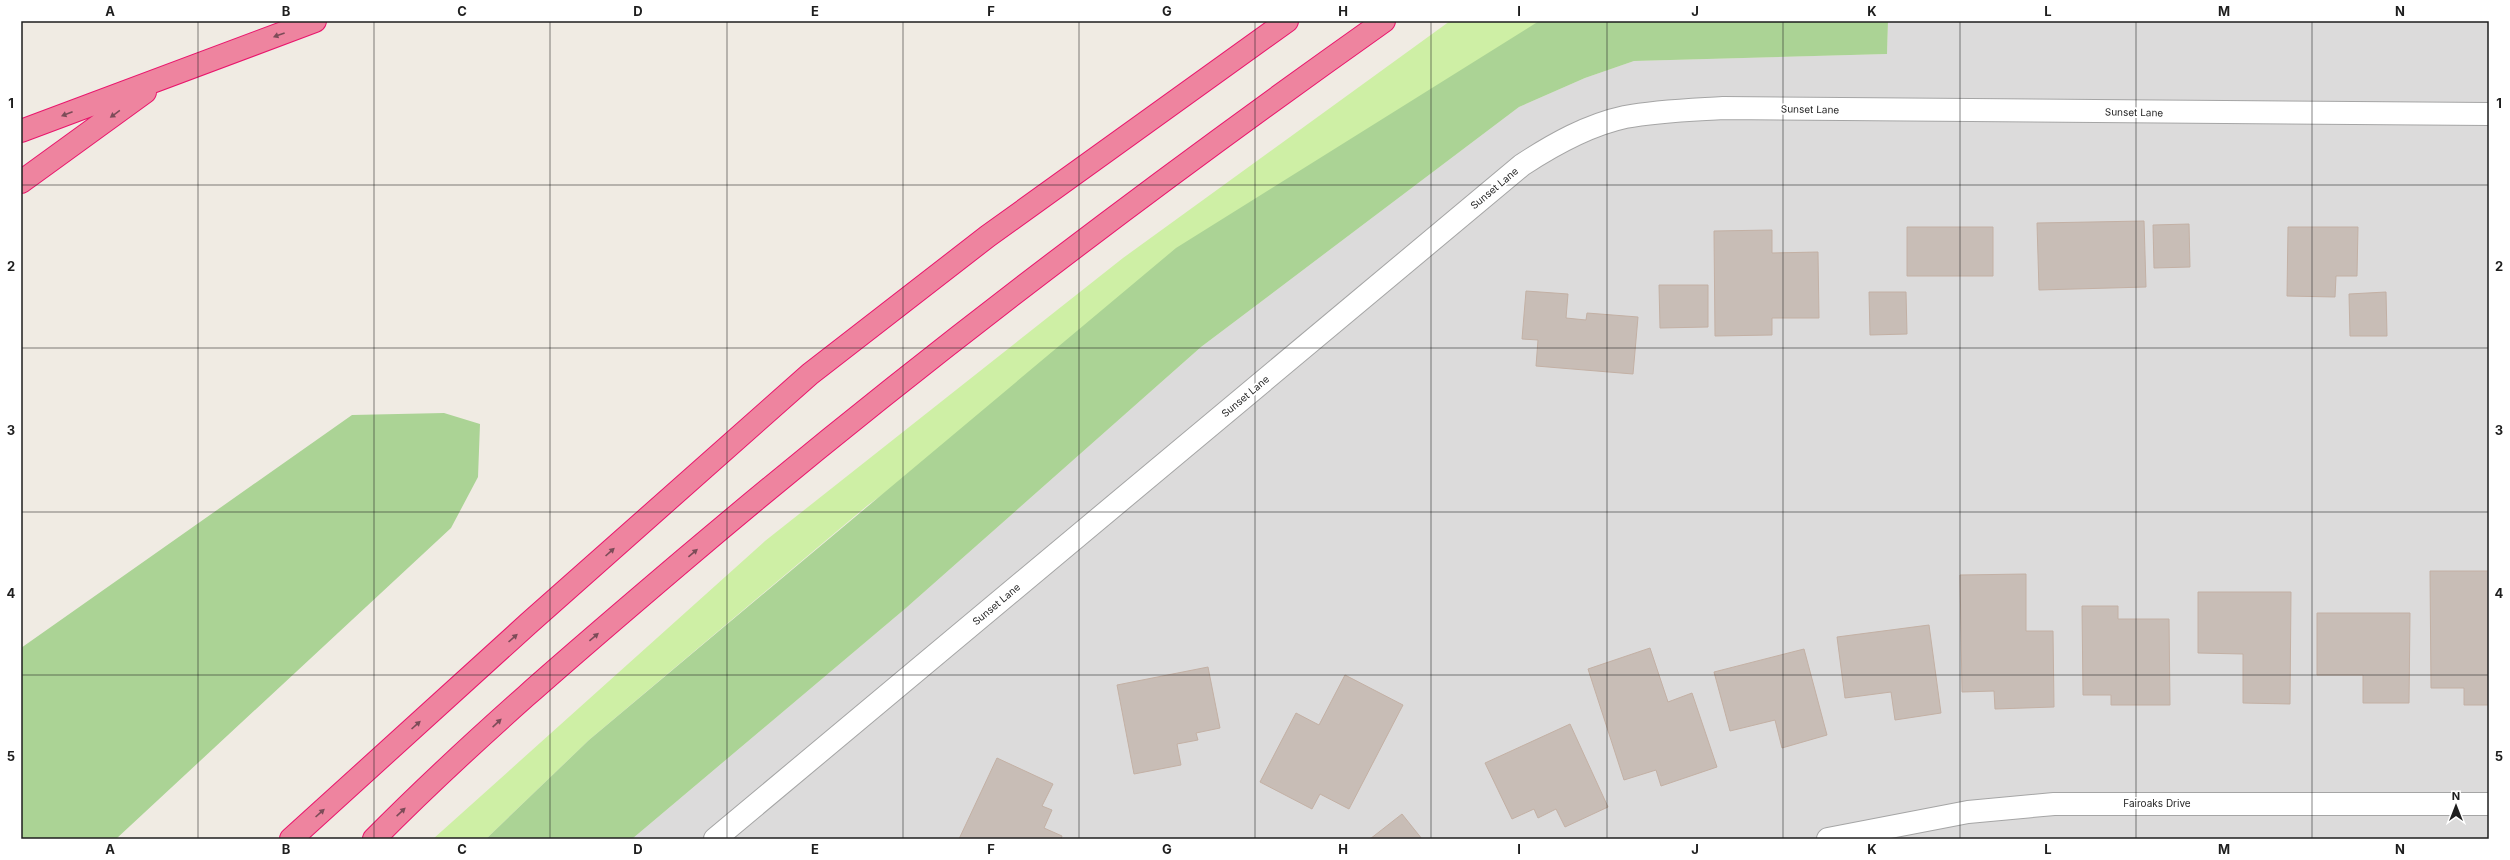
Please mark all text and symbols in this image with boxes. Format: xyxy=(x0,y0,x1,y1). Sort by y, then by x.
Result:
text: A xyxy=(105,3,115,19)
text: B xyxy=(282,3,291,19)
text: C xyxy=(457,3,467,19)
text: D xyxy=(633,3,643,19)
text: E xyxy=(811,3,819,19)
text: F xyxy=(987,3,995,19)
text: G xyxy=(1162,3,1172,19)
text: H xyxy=(1338,3,1348,19)
text: I xyxy=(1517,3,1521,19)
text: J xyxy=(1691,3,1699,19)
text: K xyxy=(1867,3,1877,19)
text: L xyxy=(2044,3,2052,19)
text: M xyxy=(2218,3,2230,19)
text: N xyxy=(2395,3,2405,19)
one-way arrow xyxy=(272,32,284,38)
text: 1 xyxy=(8,95,14,111)
text: 1 xyxy=(2496,95,2502,111)
street label: Sunset Lane xyxy=(1781,102,1839,116)
street label: Sunset Lane xyxy=(2105,105,2163,119)
one-way arrow xyxy=(109,110,120,118)
one-way arrow xyxy=(61,111,73,117)
street label: Sunset Lane xyxy=(1468,165,1520,211)
text: 2 xyxy=(7,258,15,274)
text: 2 xyxy=(2495,258,2503,274)
street label: Sunset Lane xyxy=(1219,373,1271,419)
text: 3 xyxy=(7,422,15,438)
text: 3 xyxy=(2495,422,2503,438)
one-way arrow xyxy=(604,547,615,556)
one-way arrow xyxy=(687,548,698,557)
street label: Sunset Lane xyxy=(970,581,1022,627)
text: 4 xyxy=(7,585,16,601)
text: 4 xyxy=(2495,585,2504,601)
one-way arrow xyxy=(588,632,599,641)
one-way arrow xyxy=(508,634,517,643)
one-way arrow xyxy=(492,719,501,728)
one-way arrow xyxy=(411,721,422,730)
text: 5 xyxy=(7,748,15,764)
text: 5 xyxy=(2495,748,2503,764)
north arrow xyxy=(2436,786,2476,826)
text: N xyxy=(2452,789,2460,803)
street label: Fairoaks Drive xyxy=(2123,797,2191,809)
one-way arrow xyxy=(396,807,406,816)
one-way arrow xyxy=(315,808,325,817)
text: A xyxy=(105,841,115,857)
text: B xyxy=(282,841,291,857)
text: C xyxy=(457,841,467,857)
text: D xyxy=(633,841,643,857)
text: E xyxy=(811,841,819,857)
text: F xyxy=(987,841,995,857)
text: G xyxy=(1162,841,1172,857)
text: H xyxy=(1338,841,1348,857)
text: I xyxy=(1517,841,1521,857)
text: J xyxy=(1691,841,1699,857)
text: K xyxy=(1867,841,1877,857)
text: L xyxy=(2044,841,2052,857)
text: M xyxy=(2218,841,2230,857)
text: N xyxy=(2395,841,2405,857)

